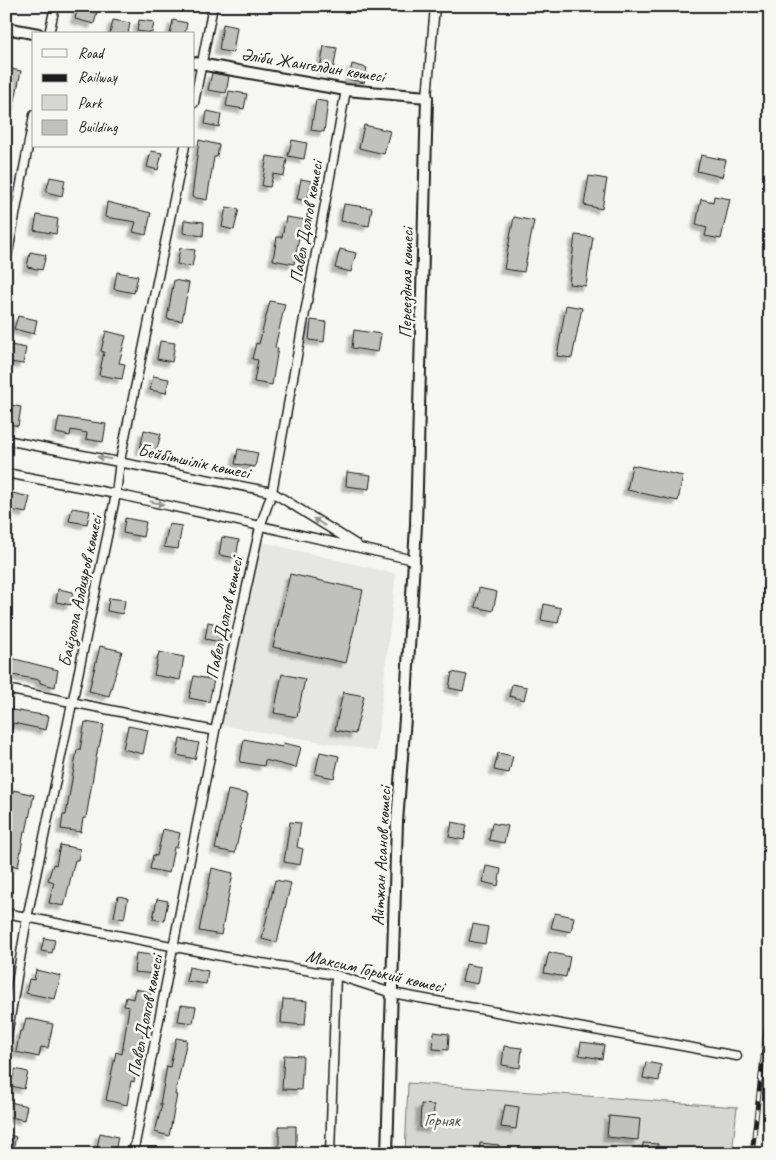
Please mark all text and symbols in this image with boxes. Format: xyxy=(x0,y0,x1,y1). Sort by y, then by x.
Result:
legend xyxy=(32,32,195,148)
street label: Әліби Жангелдин көшесі xyxy=(240,43,389,88)
text: Road xyxy=(78,44,105,63)
text: Railway xyxy=(78,68,119,87)
text: Park xyxy=(78,94,103,113)
text: Building xyxy=(78,118,118,137)
street label: Павел Долгов көшесі xyxy=(284,156,328,285)
street label: Переездная көшесі xyxy=(394,225,419,339)
street label: Бейбітшілік көшесі xyxy=(136,438,254,484)
one-way arrow xyxy=(96,454,112,462)
one-way arrow xyxy=(149,499,164,507)
street label: Байзолла Алдияров көшесі xyxy=(53,511,108,669)
one-way arrow xyxy=(313,517,326,526)
street label: Павел Долгов көшесі xyxy=(200,552,248,681)
street label: Айтжан Асанов көшесі xyxy=(366,783,396,926)
street label: Максим Горький көшесі xyxy=(304,944,449,998)
street label: Павел Долгов көшесі xyxy=(122,950,168,1079)
park label: Горняк xyxy=(424,1109,461,1131)

